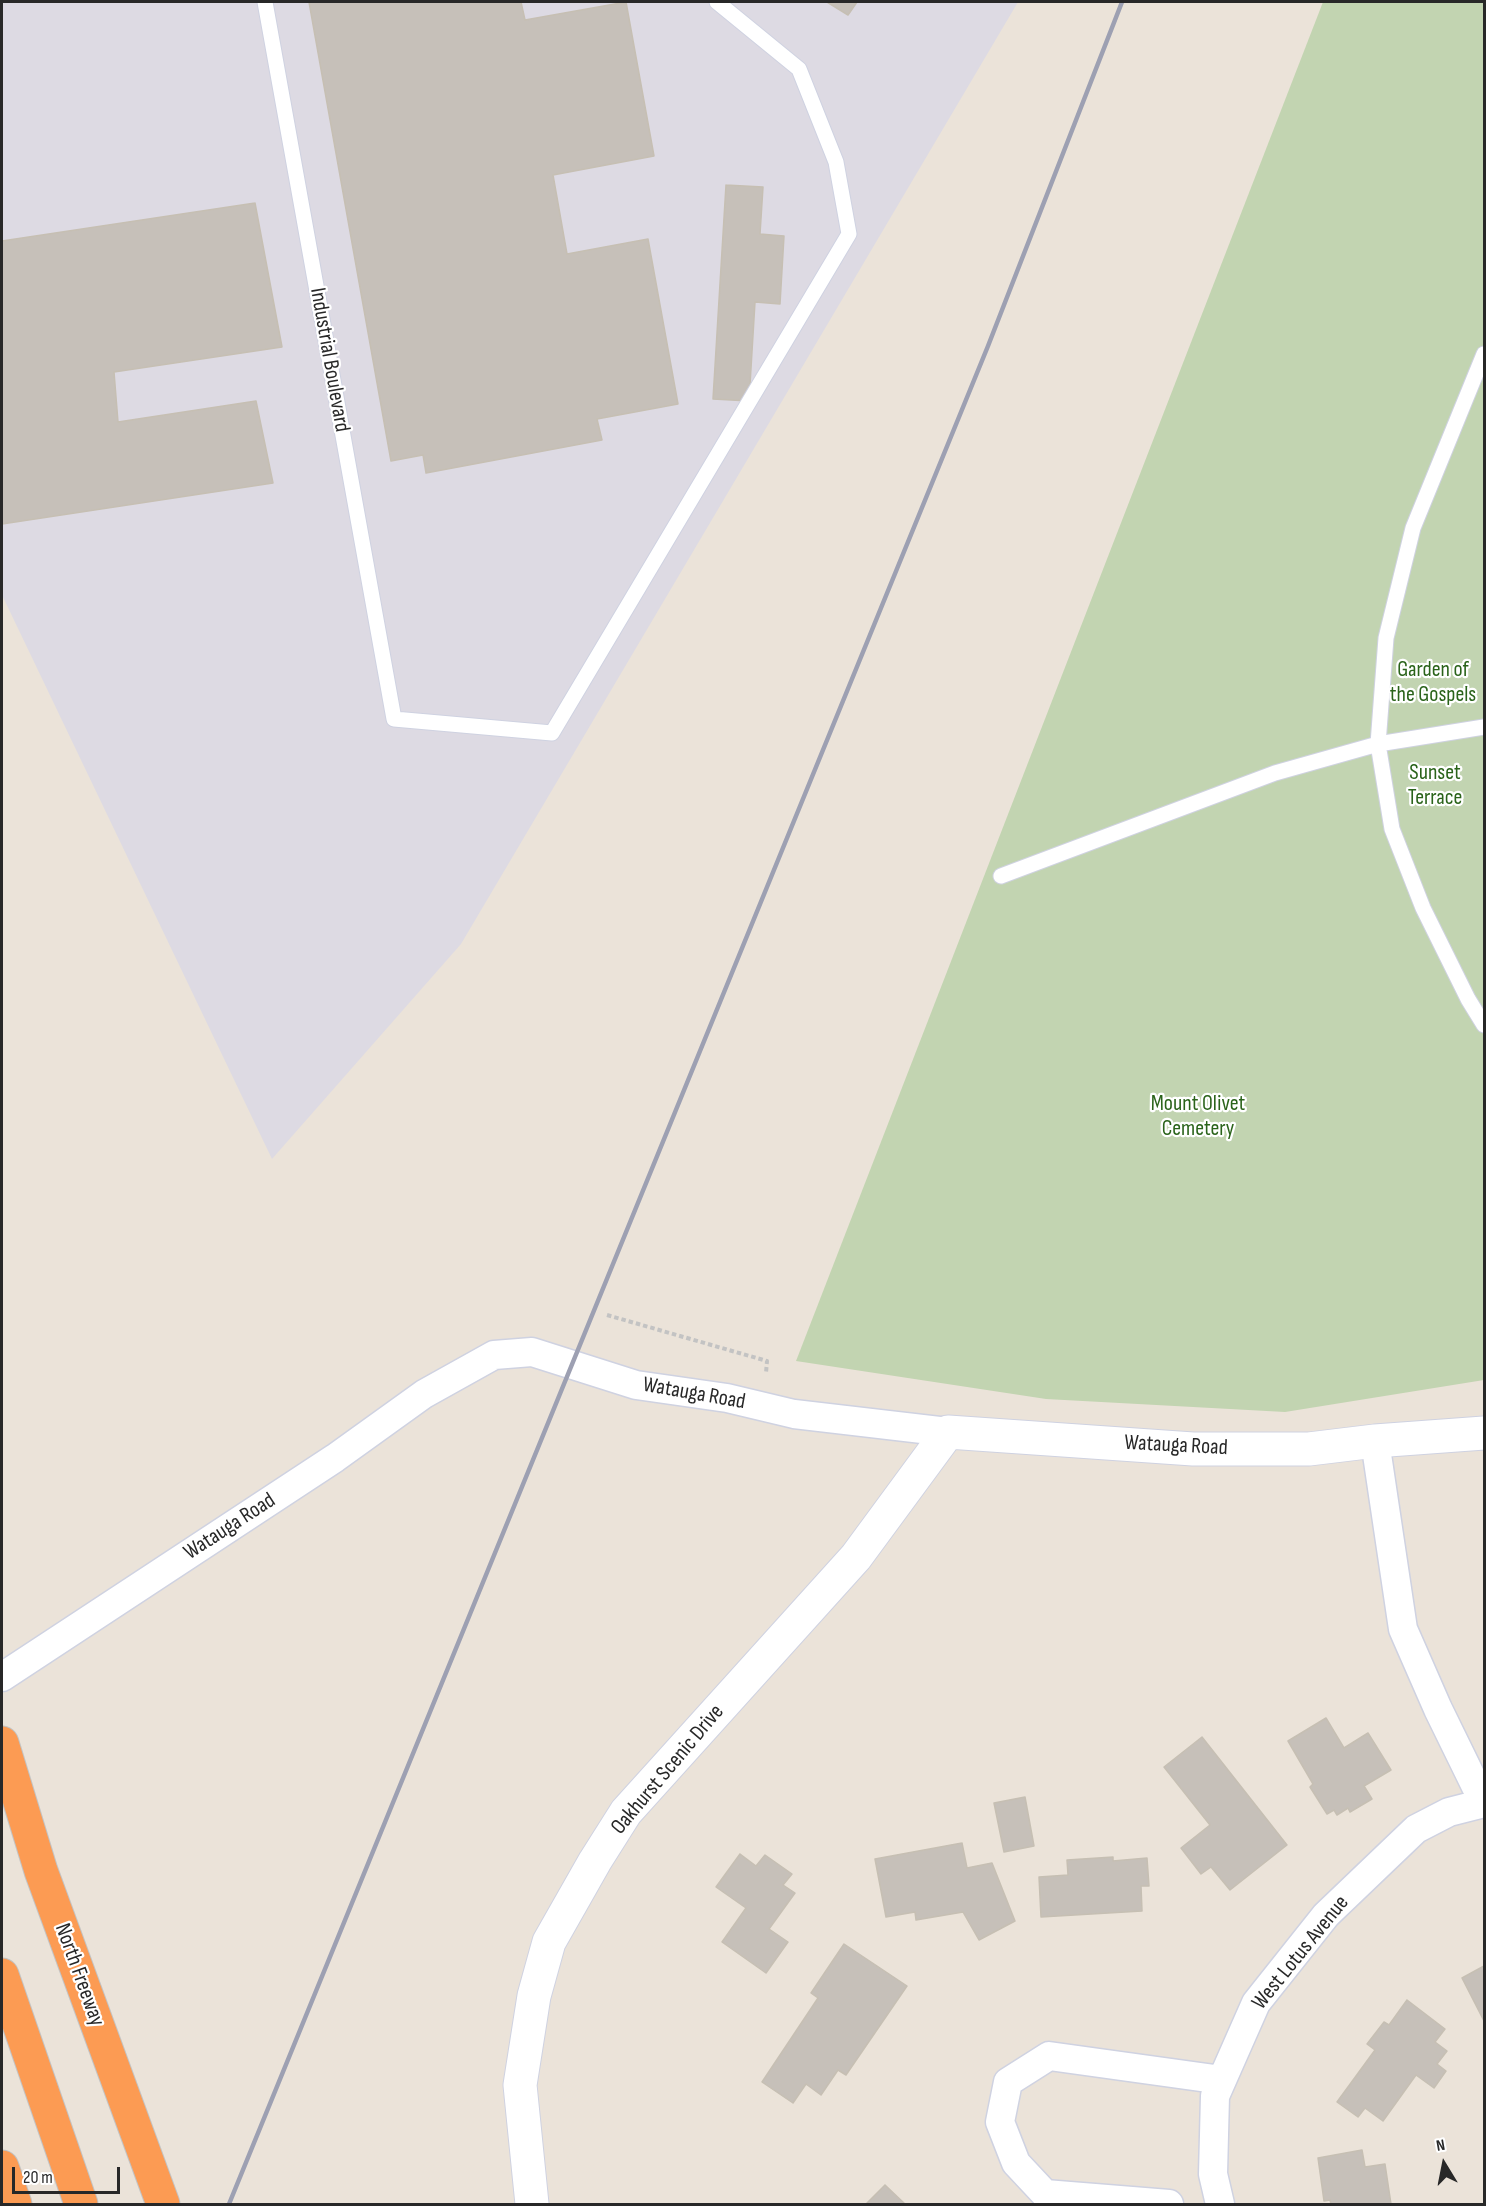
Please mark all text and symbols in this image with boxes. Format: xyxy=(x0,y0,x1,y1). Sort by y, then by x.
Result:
street label: Industrial Boulevard xyxy=(303,286,355,434)
park label: Garden of the Gospels xyxy=(1390,657,1476,708)
park label: Sunset Terrace xyxy=(1408,760,1462,812)
park label: Mount Olivet Cemetery xyxy=(1151,1091,1245,1142)
street label: Watauga Road xyxy=(641,1372,747,1416)
street label: Watauga Road xyxy=(1124,1430,1228,1462)
street label: Watauga Road xyxy=(179,1488,281,1566)
street label: Oakhurst Scenic Drive xyxy=(606,1700,730,1840)
street label: West Lotus Avenue xyxy=(1247,1891,1355,2015)
street label: North Freeway xyxy=(48,1920,110,2030)
north arrow xyxy=(1414,2134,1474,2194)
text: N xyxy=(1435,2136,1447,2156)
scale bar xyxy=(15,2155,123,2193)
text: 20 m xyxy=(23,2167,53,2188)

